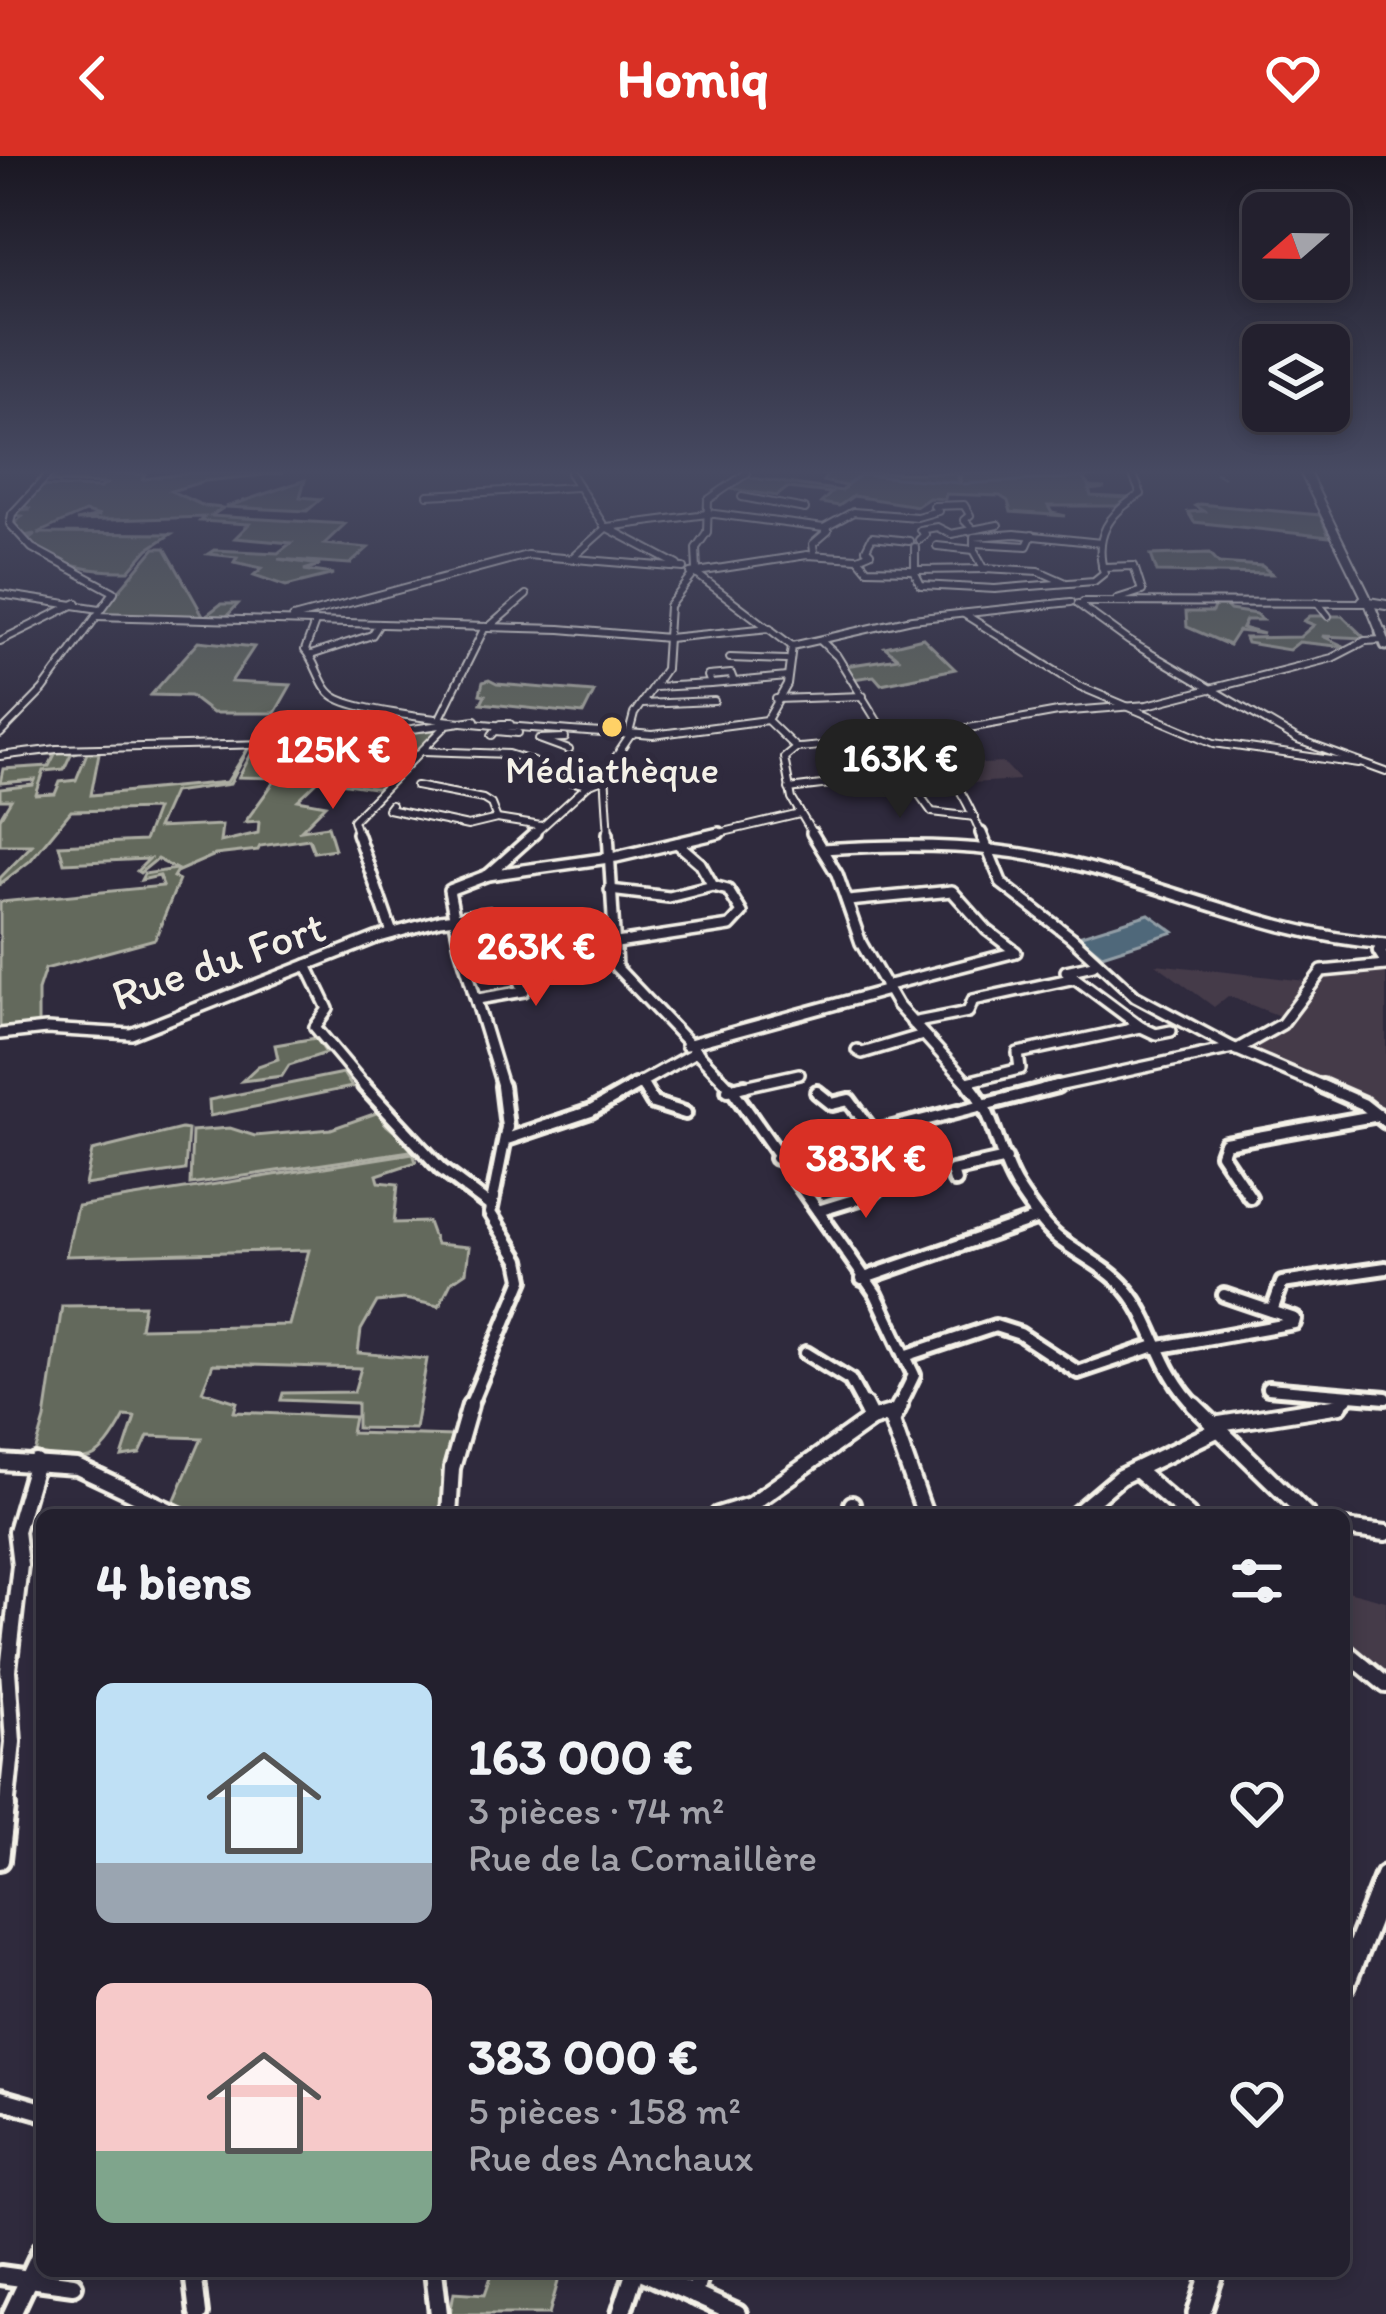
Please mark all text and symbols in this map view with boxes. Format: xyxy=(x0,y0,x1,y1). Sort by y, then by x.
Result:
icon: back xyxy=(60,45,126,111)
icon: heart xyxy=(1260,45,1326,111)
text: Homiq xyxy=(617,46,769,111)
north arrow xyxy=(1242,192,1350,300)
map controls xyxy=(1242,192,1350,432)
button: layers xyxy=(1242,324,1350,432)
pin: 125K € xyxy=(235,710,431,812)
marker: Médiathèque xyxy=(599,714,625,740)
pin: 163K € xyxy=(802,719,998,821)
text: 125K € xyxy=(275,725,391,772)
text: 163K € xyxy=(842,734,958,781)
place label: Médiathèque xyxy=(505,746,719,793)
street label: Rue du Fort xyxy=(104,898,332,1022)
pin: 263K € xyxy=(438,907,634,1009)
text: 263K € xyxy=(477,922,595,969)
pin: 383K € xyxy=(768,1119,964,1221)
text: 383K € xyxy=(806,1134,926,1181)
icon: filters xyxy=(1224,1548,1290,1614)
text: 4 biens xyxy=(96,1551,252,1612)
text: 163 000 € xyxy=(468,1726,693,1787)
icon: home xyxy=(192,1731,336,1875)
icon: heart xyxy=(1224,1770,1290,1836)
text: 3 pièces · 74 m² xyxy=(468,1787,725,1834)
text: Rue de la Cornaillère xyxy=(468,1834,817,1881)
text: 383 000 € xyxy=(468,2026,698,2087)
icon: home xyxy=(192,2031,336,2175)
icon: heart xyxy=(1224,2070,1290,2136)
text: 5 pièces · 158 m² xyxy=(468,2087,741,2134)
text: Rue des Anchaux xyxy=(468,2134,753,2181)

